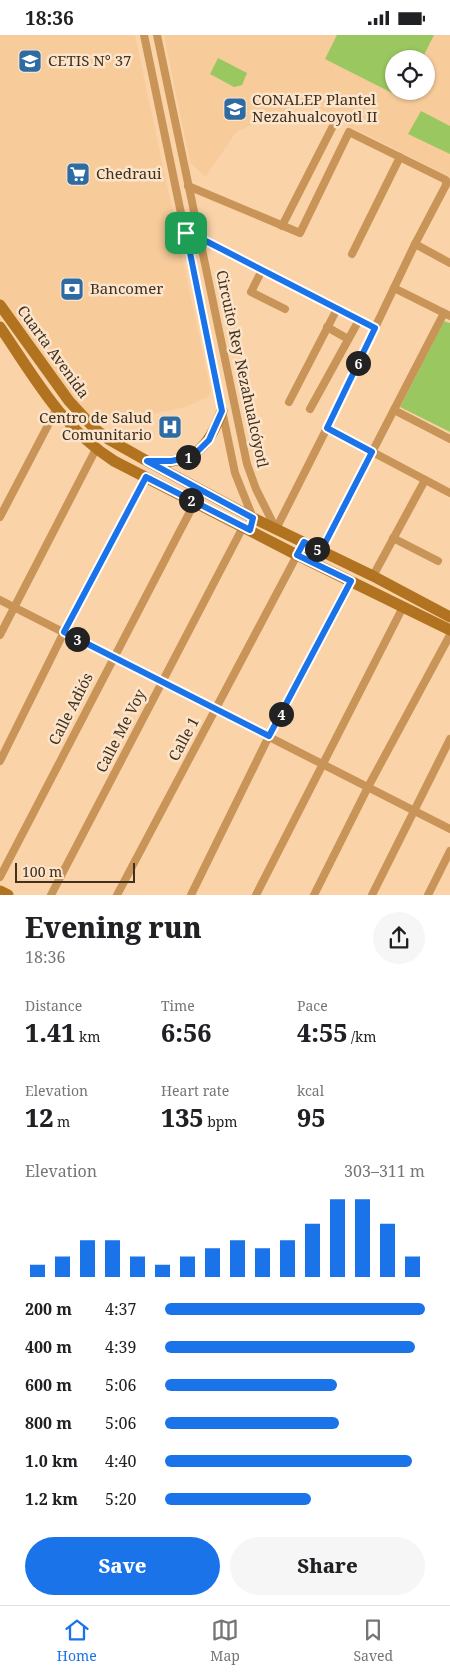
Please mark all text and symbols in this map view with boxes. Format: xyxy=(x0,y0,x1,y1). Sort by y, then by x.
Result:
text: 18:36 xyxy=(25,5,74,31)
school or university icon: CETIS N° 37 xyxy=(17,48,43,74)
place label: CETIS N° 37 xyxy=(48,50,131,70)
map controls xyxy=(385,50,435,100)
button: locate xyxy=(385,50,435,100)
place label: CONALEP Plantel Nezahualcoyotl II xyxy=(252,89,377,126)
school or university icon: CONALEP Plantel Nezahualcoyotl II xyxy=(222,96,248,122)
supermarket icon: Chedraui xyxy=(65,161,91,187)
place label: Chedraui xyxy=(96,163,162,183)
pin xyxy=(165,212,207,254)
icon: arrive xyxy=(172,219,200,247)
street label: Circuito Rey Nezahualcóyotl xyxy=(212,268,274,470)
bank icon: Bancomer xyxy=(59,276,85,302)
place label: Bancomer xyxy=(90,278,163,298)
street label: Cuarta Avenida xyxy=(13,301,94,402)
pin: 6 xyxy=(346,351,370,375)
text: 6 xyxy=(355,354,362,373)
place label: Centro de Salud Comunitario xyxy=(39,407,152,444)
hospital icon: Centro de Salud Comunitario xyxy=(157,414,183,440)
pin: 1 xyxy=(176,445,200,469)
text: 1 xyxy=(185,448,192,467)
pin: 2 xyxy=(178,487,204,513)
text: 2 xyxy=(188,491,195,510)
pin: 5 xyxy=(304,537,330,561)
text: 5 xyxy=(314,540,321,559)
pin: 3 xyxy=(64,627,90,651)
text: 3 xyxy=(74,630,81,649)
street label: Calle Adiós xyxy=(43,669,97,748)
street label: Calle Me Voy xyxy=(91,685,150,776)
pin: 4 xyxy=(268,701,294,727)
text: 4 xyxy=(278,705,285,724)
street label: Calle 1 xyxy=(163,713,203,764)
scale bar xyxy=(15,860,135,883)
text: 100 m xyxy=(22,862,62,881)
text: Evening run xyxy=(25,908,202,946)
button: share xyxy=(373,912,425,964)
text: 18:36 xyxy=(25,946,65,968)
text: Distance xyxy=(25,996,82,1015)
text: Time xyxy=(161,996,195,1015)
text: Pace xyxy=(297,996,328,1015)
text: 1.41 xyxy=(25,1015,75,1049)
text: 6:56 xyxy=(161,1015,211,1049)
text: 4:55 xyxy=(297,1015,347,1049)
text: km xyxy=(75,1027,100,1046)
text: /km xyxy=(347,1027,376,1046)
text: Elevation xyxy=(25,1081,88,1100)
text: Heart rate xyxy=(161,1081,229,1100)
text: kcal xyxy=(297,1081,324,1100)
text: 12 xyxy=(25,1100,53,1134)
text: 135 xyxy=(161,1100,204,1134)
text: 95 xyxy=(297,1100,325,1134)
text: m xyxy=(53,1112,70,1131)
text: bpm xyxy=(204,1112,238,1131)
text: Elevation xyxy=(25,1160,97,1182)
text: 303–311 m xyxy=(344,1160,425,1182)
text: 200 m xyxy=(25,1298,72,1320)
text: 4:37 xyxy=(105,1298,136,1320)
text: 400 m xyxy=(25,1336,72,1358)
text: 4:39 xyxy=(105,1336,136,1358)
text: 600 m xyxy=(25,1374,72,1396)
text: 5:06 xyxy=(105,1374,136,1396)
text: 800 m xyxy=(25,1412,72,1434)
text: 5:06 xyxy=(105,1412,136,1434)
text: 1.0 km xyxy=(25,1450,78,1472)
text: 4:40 xyxy=(105,1450,136,1472)
text: 1.2 km xyxy=(25,1488,78,1510)
text: 5:20 xyxy=(105,1488,136,1510)
button: Save xyxy=(25,1537,220,1595)
button: Share xyxy=(230,1537,425,1595)
tab: Home xyxy=(57,1616,97,1665)
tab: Map xyxy=(210,1616,240,1665)
tab: Saved xyxy=(353,1616,393,1665)

